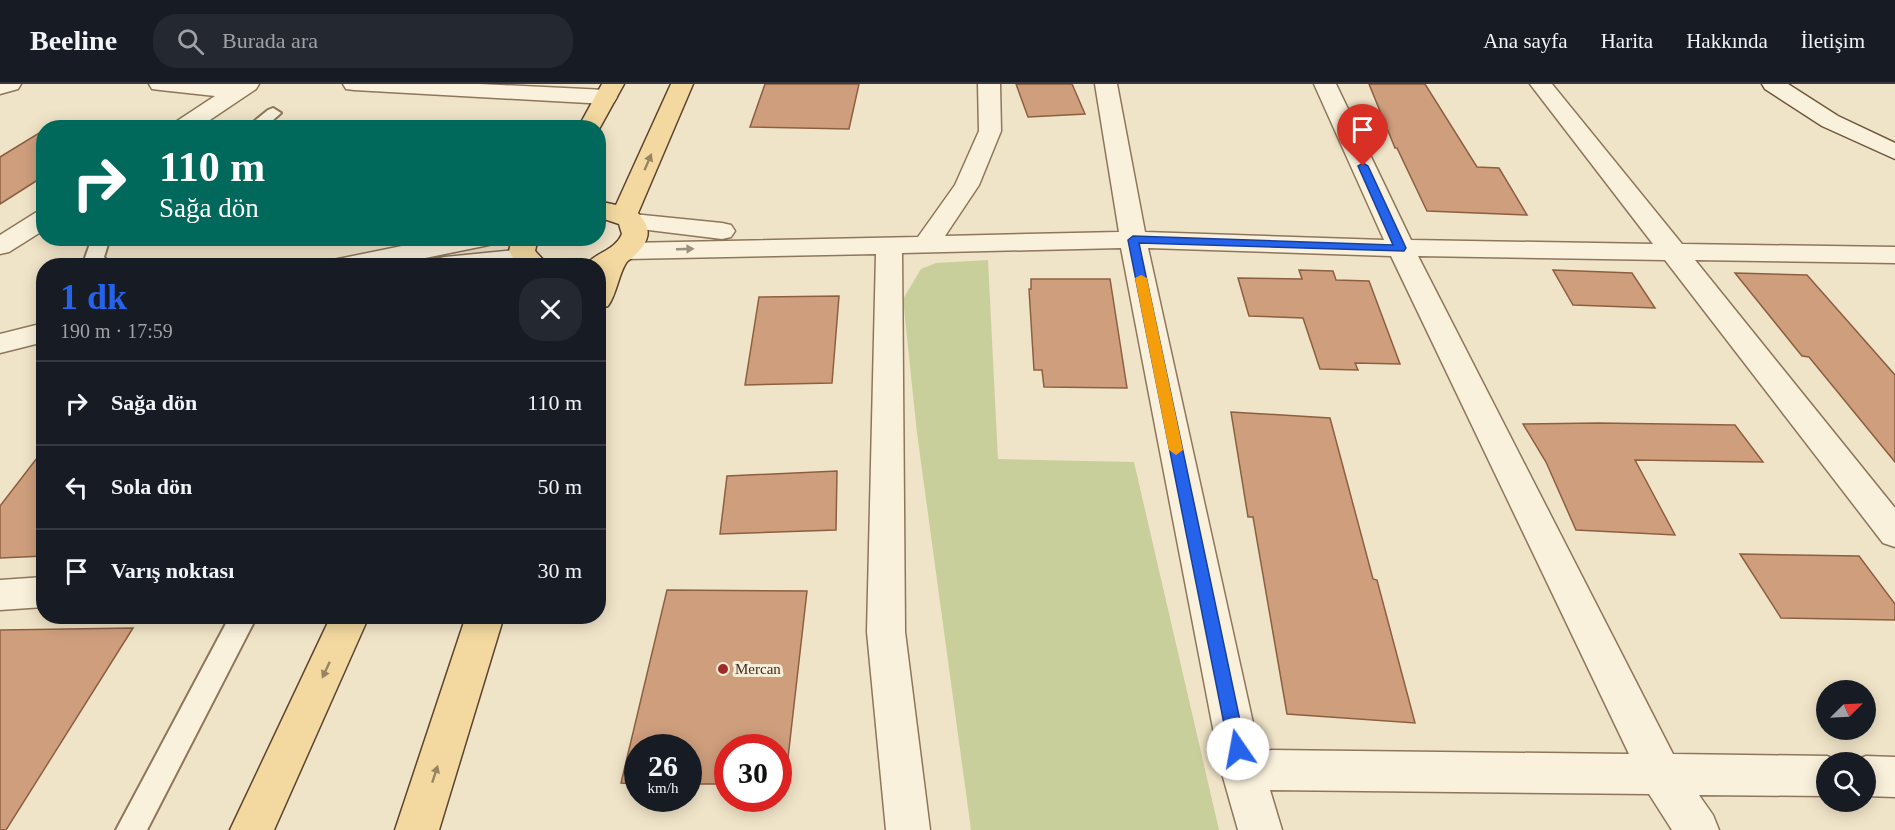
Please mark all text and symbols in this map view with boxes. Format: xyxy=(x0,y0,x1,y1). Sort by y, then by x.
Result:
search box xyxy=(153,14,573,68)
text: Beeline xyxy=(30,25,117,56)
icon: search xyxy=(174,25,207,58)
text: Burada ara xyxy=(222,28,318,53)
text: Ana sayfa xyxy=(1483,29,1568,53)
text: Harita xyxy=(1601,29,1653,53)
text: Hakkında xyxy=(1686,29,1768,53)
text: İletişim xyxy=(1801,29,1865,53)
pin xyxy=(1337,104,1388,166)
icon: arrive xyxy=(1346,113,1379,146)
icon: right xyxy=(60,144,138,222)
text: 110 m xyxy=(159,144,265,190)
one-way arrow xyxy=(643,152,653,170)
text: Sağa dön xyxy=(159,193,259,223)
one-way arrow xyxy=(676,245,695,254)
text: 1 dk xyxy=(60,277,127,317)
button: close xyxy=(519,278,582,341)
text: 190 m · 17:59 xyxy=(60,320,173,342)
icon: right xyxy=(60,387,93,420)
text: Sağa dön xyxy=(111,390,197,415)
text: 110 m xyxy=(527,390,582,415)
icon: left xyxy=(60,471,93,504)
text: Sola dön xyxy=(111,474,192,499)
text: 50 m xyxy=(537,474,582,499)
icon: arrive xyxy=(60,555,93,588)
text: Varış noktası xyxy=(111,558,234,583)
text: 30 m xyxy=(537,558,582,583)
one-way arrow xyxy=(321,661,330,678)
place label: Mercan xyxy=(735,661,781,677)
marker: Mercan xyxy=(716,662,730,676)
north arrow xyxy=(1816,680,1876,740)
map controls xyxy=(1816,680,1876,812)
position arrow xyxy=(1206,717,1270,781)
speed limit sign: 30 xyxy=(714,734,792,812)
text: 26 xyxy=(648,749,678,782)
button: search xyxy=(1816,752,1876,812)
one-way arrow xyxy=(430,765,440,783)
text: km/h xyxy=(648,780,678,796)

